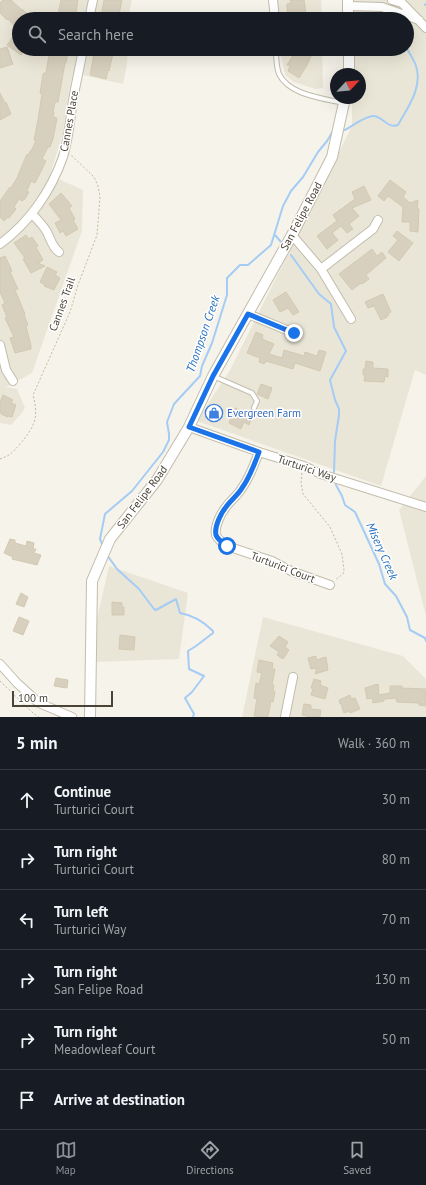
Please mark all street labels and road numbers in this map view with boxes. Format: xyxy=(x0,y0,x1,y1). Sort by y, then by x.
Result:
street label: Cannes Place xyxy=(57,89,81,153)
street label: San Felipe Road xyxy=(277,179,325,253)
street label: Cannes Trail xyxy=(46,274,79,333)
street label: Turturici Way xyxy=(276,451,339,485)
street label: San Felipe Road xyxy=(114,463,170,531)
street label: Turturici Court xyxy=(249,548,317,586)

